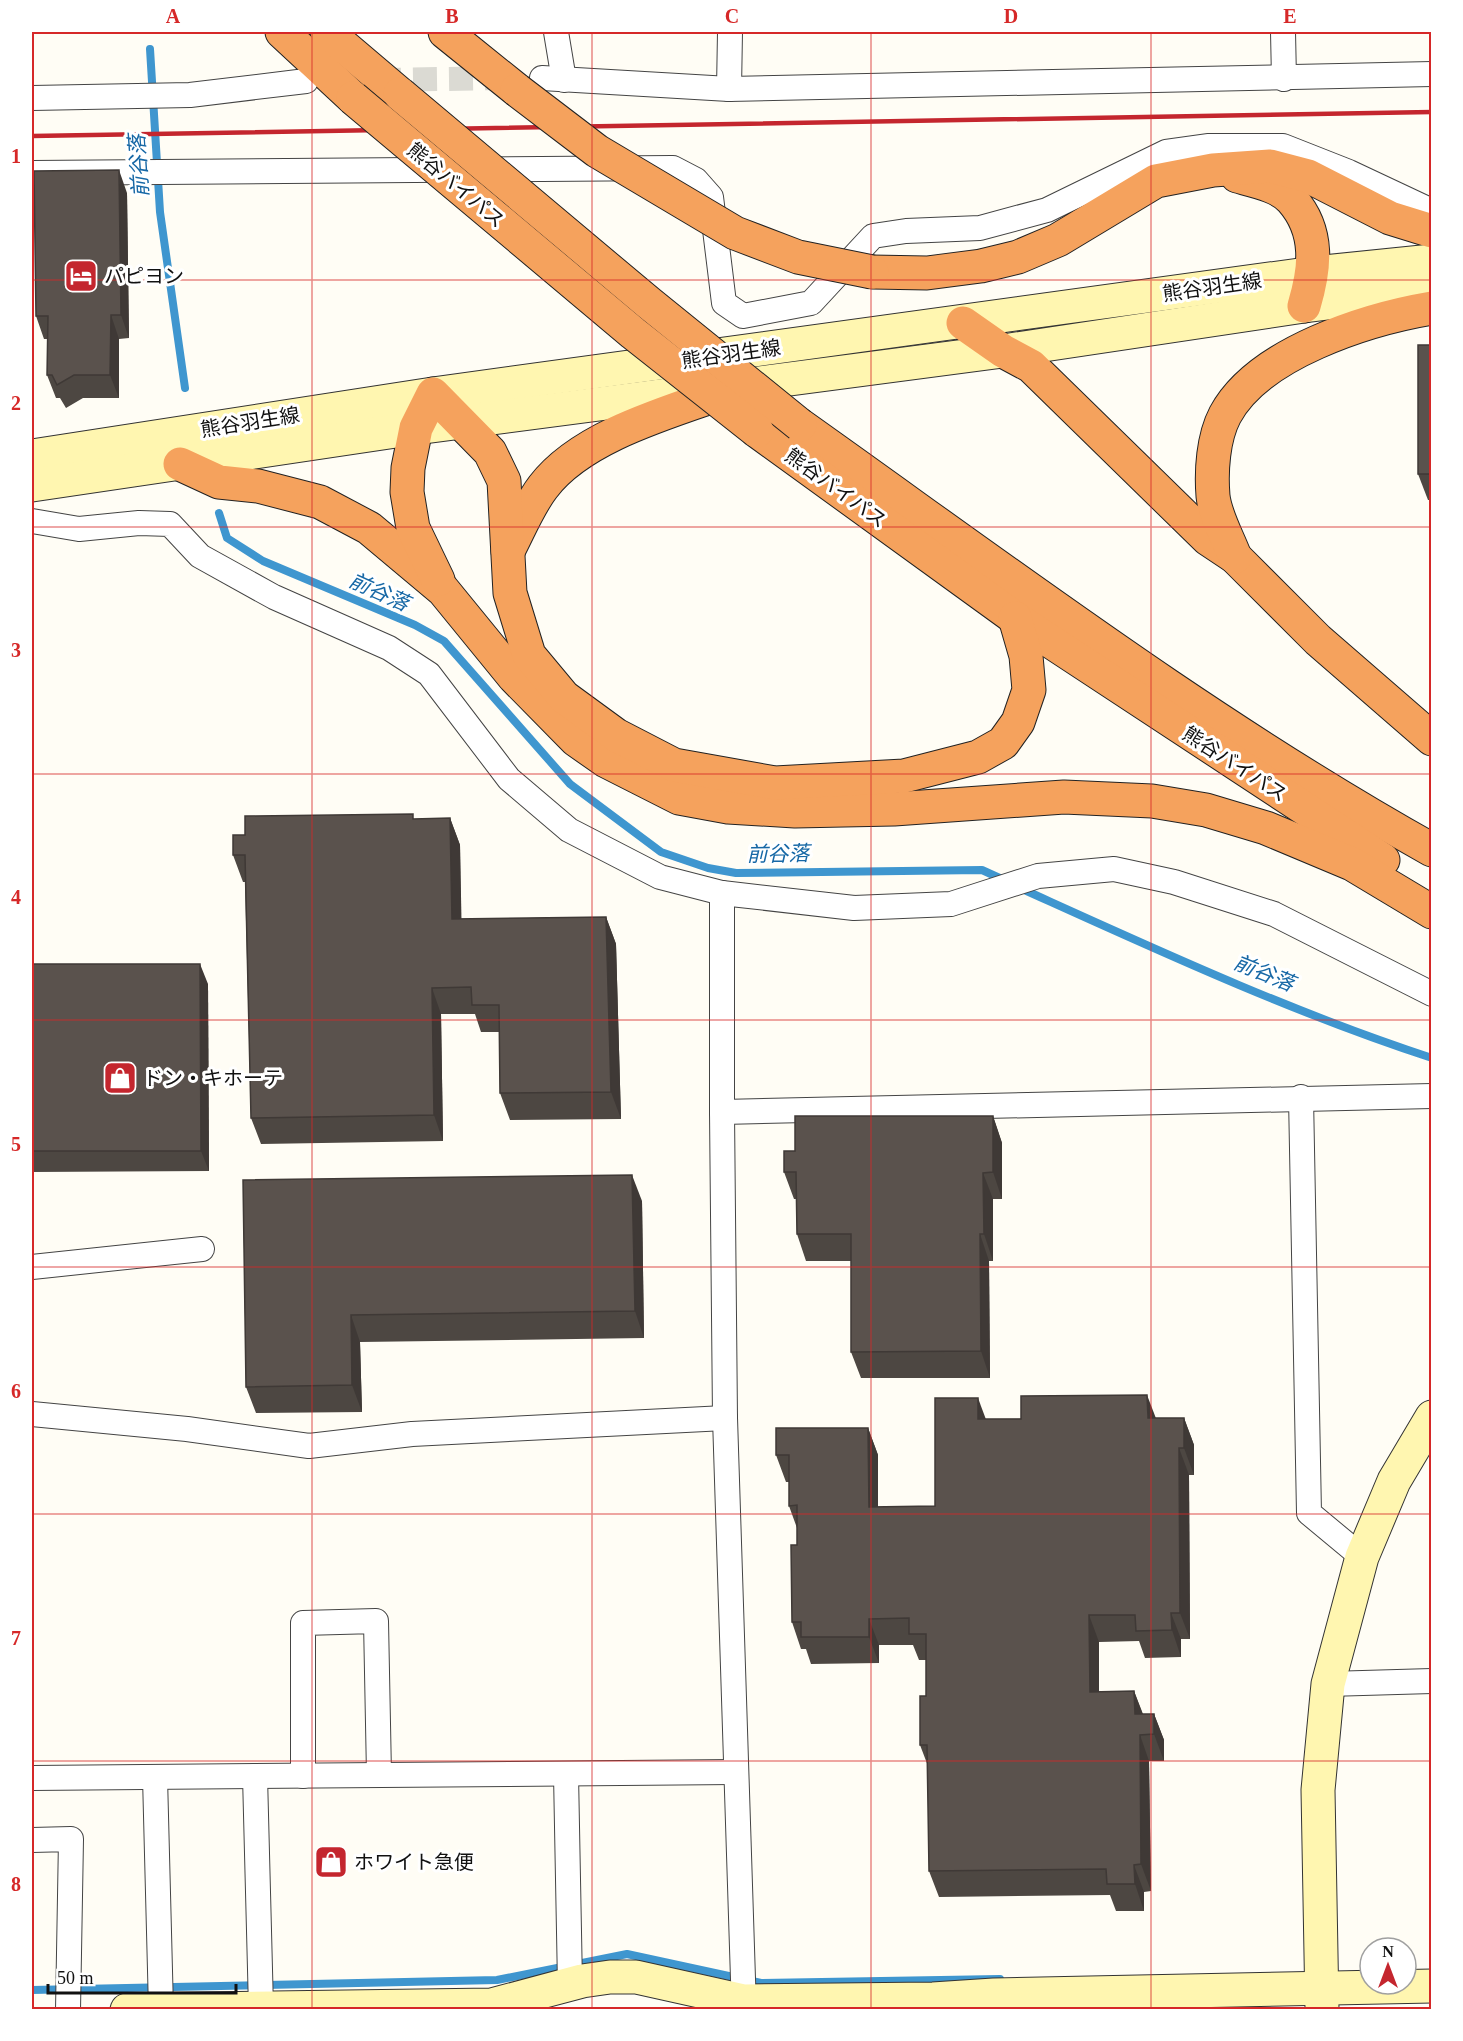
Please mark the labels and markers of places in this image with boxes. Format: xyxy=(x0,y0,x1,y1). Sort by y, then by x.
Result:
hotel icon: パピヨン xyxy=(63,258,99,294)
place label: パピヨン xyxy=(104,265,184,287)
shop icon: ドン・キホーテ xyxy=(102,1060,138,1096)
place label: ドン・キホーテ xyxy=(143,1067,283,1089)
shop icon: ホワイト急便 xyxy=(313,1844,349,1880)
place label: ホワイト急便 xyxy=(354,1851,474,1873)

